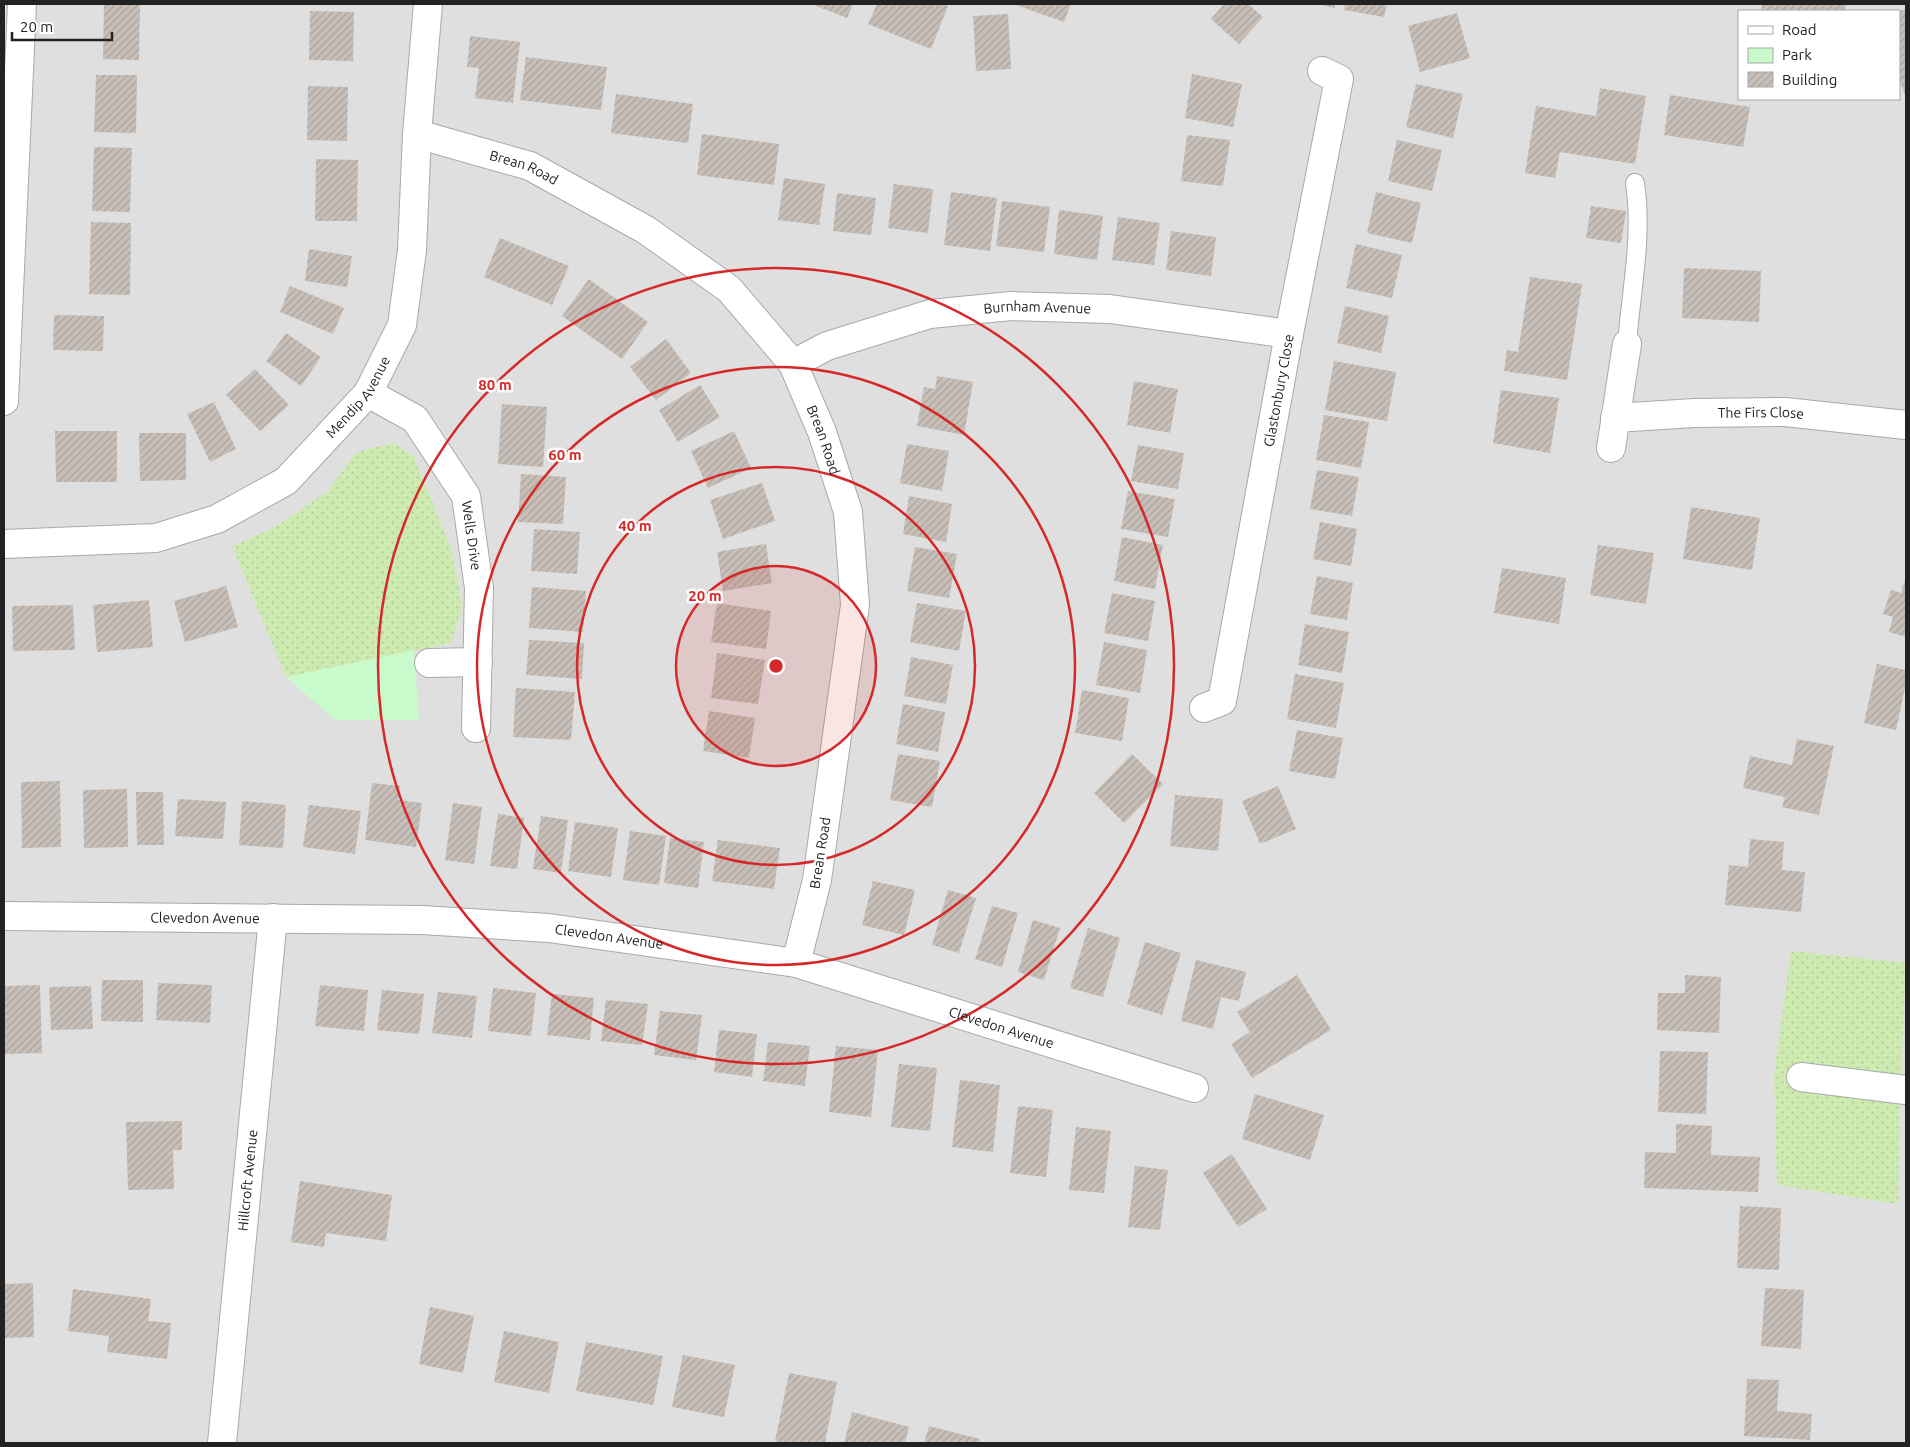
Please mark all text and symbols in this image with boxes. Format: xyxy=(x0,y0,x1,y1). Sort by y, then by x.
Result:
scale bar xyxy=(12,10,112,42)
legend xyxy=(1738,10,1900,100)
text: 20 m xyxy=(20,18,53,35)
text: Road xyxy=(1782,21,1817,38)
text: Park xyxy=(1782,46,1812,63)
text: Building xyxy=(1782,71,1837,88)
street label: Brean Road xyxy=(488,147,561,188)
street label: Burnham Avenue xyxy=(983,298,1091,317)
street label: Glastonbury Close xyxy=(1261,333,1297,448)
street label: Mendip Avenue xyxy=(323,354,393,441)
text: 80 m xyxy=(478,376,512,393)
street label: Brean Road xyxy=(803,403,843,476)
street label: The Firs Close xyxy=(1718,404,1805,422)
text: 60 m xyxy=(548,446,582,463)
street label: Wells Drive xyxy=(459,500,484,571)
text: 40 m xyxy=(618,517,652,534)
text: 20 m xyxy=(688,587,722,604)
centre of rings xyxy=(767,657,785,675)
street label: Brean Road xyxy=(806,816,834,890)
street label: Clevedon Avenue xyxy=(150,909,260,926)
street label: Clevedon Avenue xyxy=(554,921,664,952)
street label: Clevedon Avenue xyxy=(947,1003,1056,1052)
street label: Hillcroft Avenue xyxy=(235,1129,260,1232)

